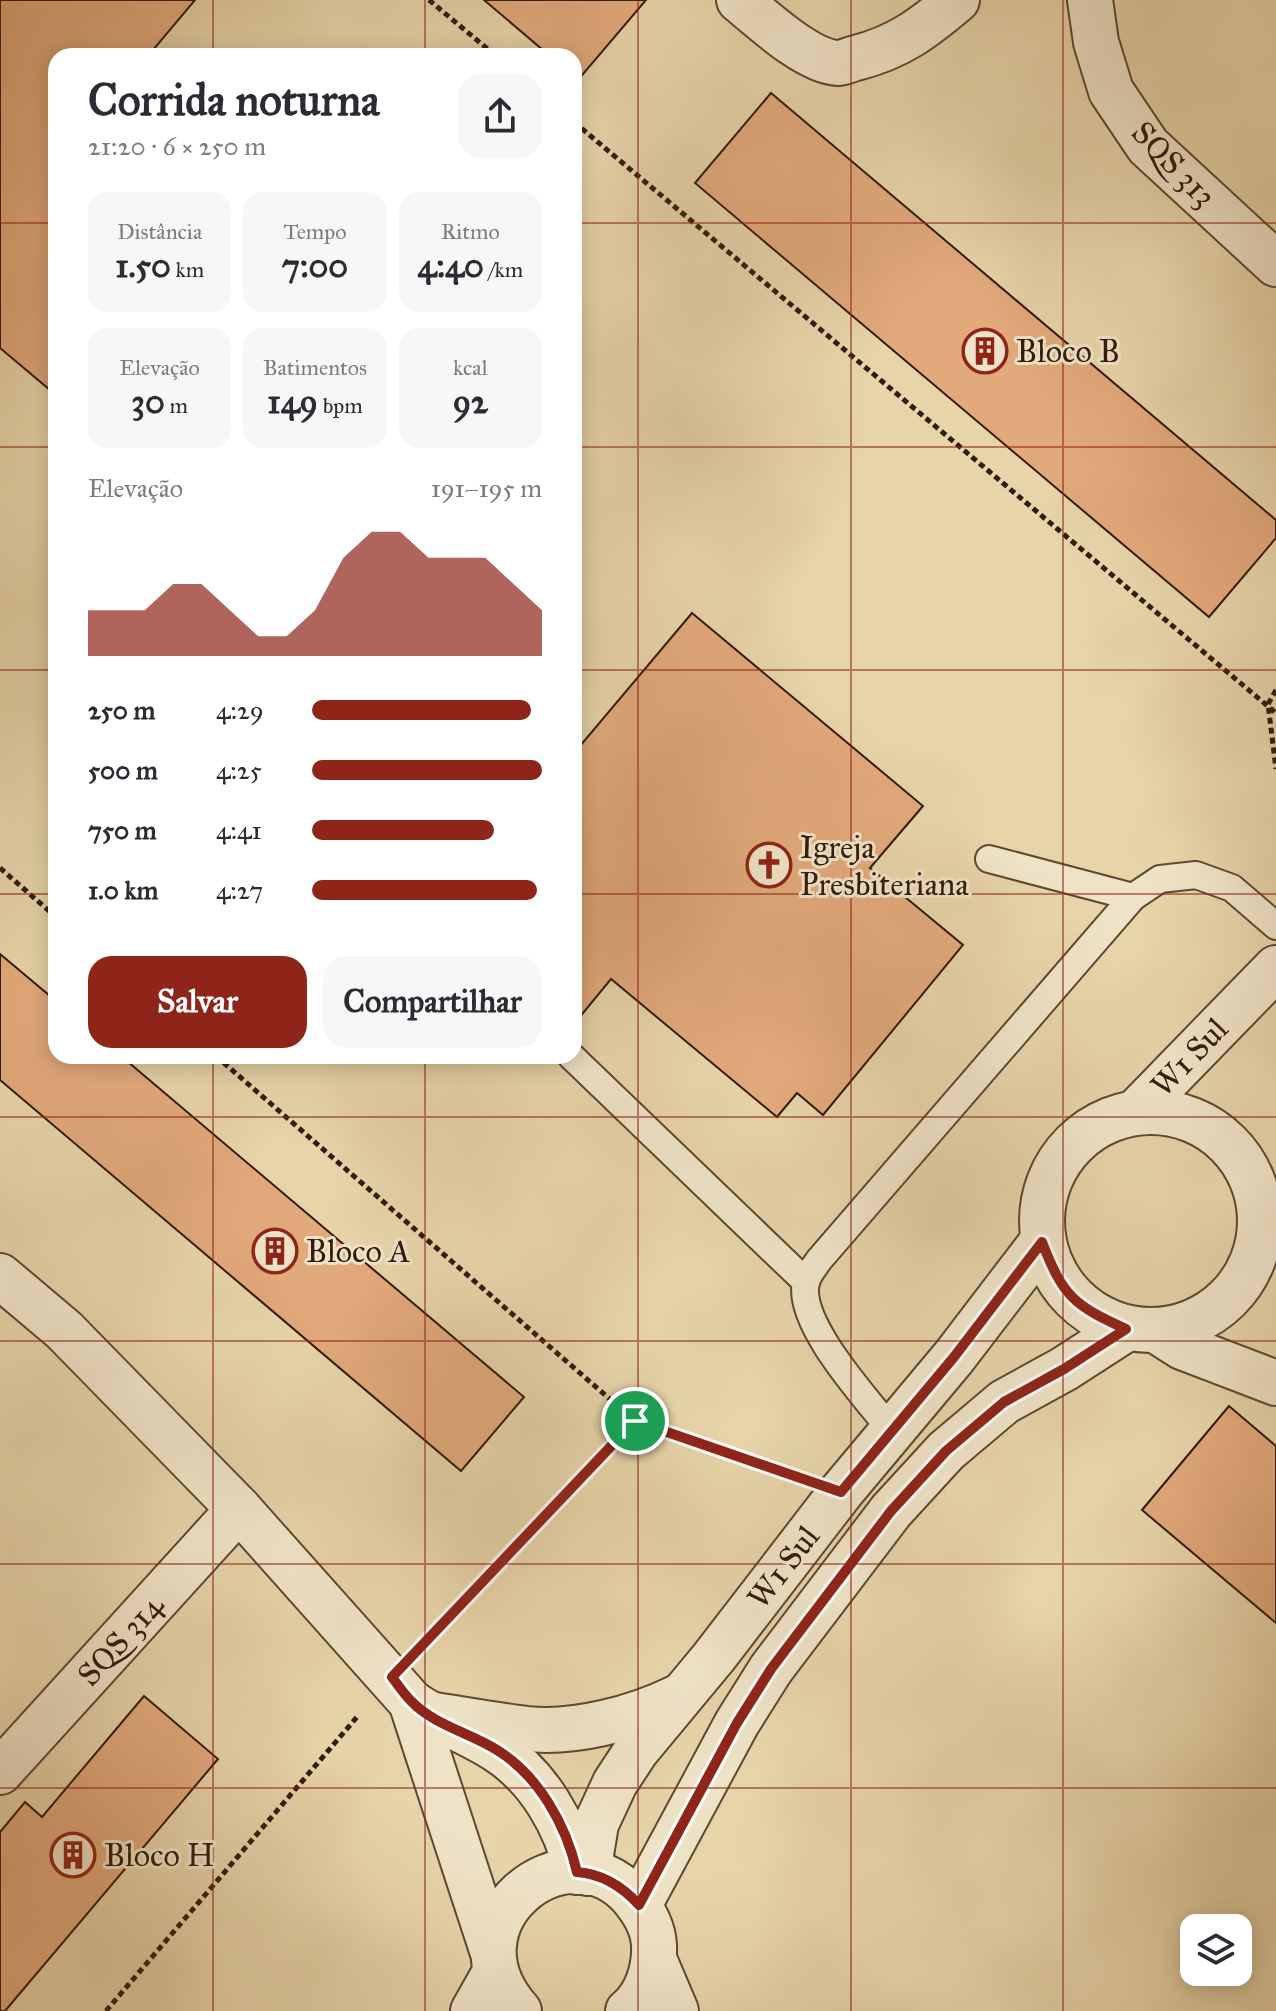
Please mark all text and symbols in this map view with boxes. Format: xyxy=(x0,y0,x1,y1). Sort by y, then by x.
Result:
text: Corrida noturna xyxy=(88,73,380,127)
button: share xyxy=(458,74,542,158)
street label: SQS 313 xyxy=(1123,113,1224,216)
text: 21:20 · 6 × 250 m xyxy=(88,130,266,162)
text: Distância xyxy=(117,218,202,245)
text: Tempo xyxy=(283,218,347,245)
text: Ritmo xyxy=(441,218,500,245)
text: 1.50 xyxy=(115,245,171,286)
text: 7:00 xyxy=(282,245,348,286)
text: 4:40 xyxy=(418,245,484,286)
text: km xyxy=(171,256,204,283)
text: /km xyxy=(484,256,523,283)
building icon: Bloco B xyxy=(961,327,1009,375)
place label: Bloco B xyxy=(1016,332,1120,371)
text: Elevação xyxy=(119,354,200,381)
text: Batimentos xyxy=(263,354,367,381)
text: kcal xyxy=(453,354,488,381)
text: 30 xyxy=(131,381,165,422)
text: 149 xyxy=(267,381,318,422)
text: 92 xyxy=(453,381,488,422)
text: m xyxy=(165,392,188,419)
text: bpm xyxy=(318,392,363,419)
text: Elevação xyxy=(88,472,183,504)
text: 191–195 m xyxy=(431,472,542,504)
text: 250 m xyxy=(88,694,155,726)
text: 4:29 xyxy=(216,694,264,726)
text: 500 m xyxy=(88,754,158,786)
text: 4:25 xyxy=(216,754,262,786)
text: 750 m xyxy=(88,814,157,846)
text: 4:41 xyxy=(216,814,262,846)
place label: Igreja Presbiteriana xyxy=(800,828,969,904)
church icon: Igreja Presbiteriana xyxy=(745,841,793,889)
text: 1.0 km xyxy=(88,874,158,906)
text: 4:27 xyxy=(216,874,263,906)
button: Salvar xyxy=(88,956,307,1048)
button: Compartilhar xyxy=(323,956,542,1048)
street label: W1 Sul xyxy=(1143,1010,1236,1105)
building icon: Bloco A xyxy=(251,1227,299,1275)
place label: Bloco A xyxy=(306,1232,411,1271)
pin xyxy=(601,1387,669,1455)
icon: arrive xyxy=(613,1399,657,1443)
street label: W1 Sul xyxy=(739,1518,828,1616)
street label: SQS 314 xyxy=(69,1586,172,1694)
building icon: Bloco H xyxy=(49,1831,97,1879)
place label: Bloco H xyxy=(104,1836,215,1875)
map controls xyxy=(1180,1914,1252,1986)
button: layers xyxy=(1180,1914,1252,1986)

